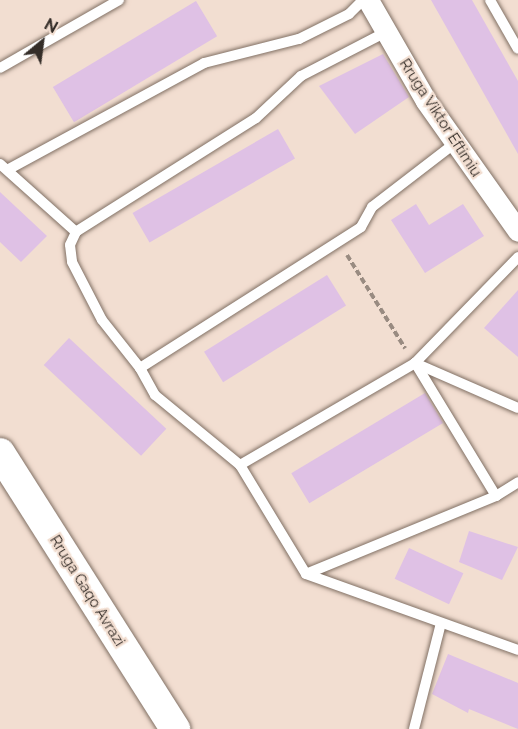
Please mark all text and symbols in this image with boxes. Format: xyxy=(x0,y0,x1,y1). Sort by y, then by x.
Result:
north arrow xyxy=(12,12,72,72)
text: N xyxy=(41,15,61,37)
street label: Rruga Viktor Eftimiu xyxy=(395,55,485,181)
street label: Rruga Gaqo Avrazi xyxy=(46,532,128,650)

